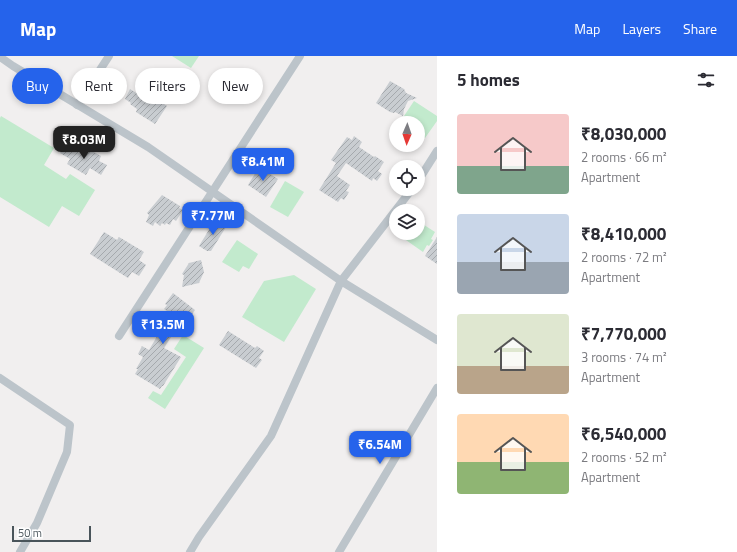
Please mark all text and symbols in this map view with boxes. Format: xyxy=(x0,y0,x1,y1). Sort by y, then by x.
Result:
text: Map xyxy=(20,14,56,43)
text: Map xyxy=(574,18,600,39)
text: Layers xyxy=(622,18,661,39)
text: Share xyxy=(683,18,717,39)
text: 5 homes xyxy=(457,67,520,93)
chip: Buy xyxy=(12,68,63,104)
chip: Rent xyxy=(71,68,127,104)
chip: Filters xyxy=(135,68,200,104)
chip: New xyxy=(208,68,263,104)
icon: filters xyxy=(695,69,717,91)
north arrow xyxy=(389,116,425,152)
map controls xyxy=(389,116,425,240)
text: ₹8,030,000 xyxy=(581,121,666,147)
pin: ₹8.03M xyxy=(51,126,117,160)
text: ₹8.03M xyxy=(62,129,106,149)
icon: home xyxy=(489,130,537,178)
text: 2 rooms · 66 m² xyxy=(581,147,667,167)
pin: ₹8.41M xyxy=(230,148,296,182)
text: ₹8.41M xyxy=(241,151,285,171)
button: locate xyxy=(389,160,425,196)
text: Apartment xyxy=(581,167,640,187)
pin: ₹7.77M xyxy=(180,202,246,236)
button: layers xyxy=(389,204,425,240)
text: ₹7.77M xyxy=(191,205,235,225)
text: ₹8,410,000 xyxy=(581,221,666,247)
icon: home xyxy=(489,230,537,278)
text: 2 rooms · 72 m² xyxy=(581,247,667,267)
text: Apartment xyxy=(581,267,640,287)
pin: ₹13.5M xyxy=(130,311,196,345)
text: ₹13.5M xyxy=(141,314,185,334)
text: ₹7,770,000 xyxy=(581,321,666,347)
icon: home xyxy=(489,330,537,378)
text: 3 rooms · 74 m² xyxy=(581,347,667,367)
text: Apartment xyxy=(581,367,640,387)
text: ₹6,540,000 xyxy=(581,421,666,447)
icon: home xyxy=(489,430,537,478)
pin: ₹6.54M xyxy=(347,431,413,465)
text: ₹6.54M xyxy=(358,434,402,454)
text: 2 rooms · 52 m² xyxy=(581,447,667,467)
text: Apartment xyxy=(581,467,640,487)
scale bar xyxy=(12,524,91,543)
text: 50 m xyxy=(18,525,42,541)

